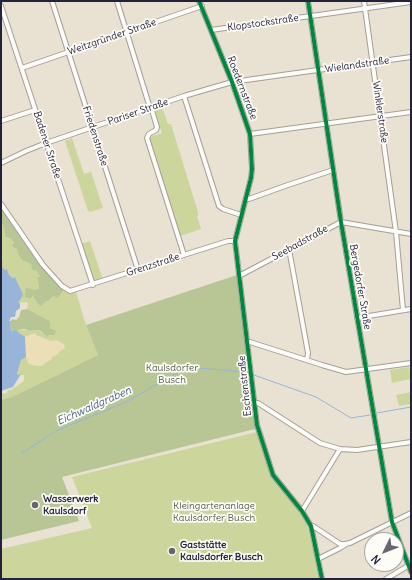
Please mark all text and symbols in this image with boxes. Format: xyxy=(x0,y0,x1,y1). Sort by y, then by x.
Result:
street label: Klopstockstraße xyxy=(227,12,299,34)
street label: Weitzgründer Straße xyxy=(66,16,158,58)
street label: Roedernstraße xyxy=(224,55,260,121)
street label: Wielandstraße xyxy=(324,55,390,75)
street label: Winklerstraße xyxy=(370,80,390,144)
street label: Pariser Straße xyxy=(106,96,170,128)
street label: Friedenstraße xyxy=(80,104,110,168)
street label: Badener Straße xyxy=(30,110,64,180)
street label: Seebadstraße xyxy=(270,223,330,263)
street label: Bergedorfer Straße xyxy=(347,243,373,331)
street label: Grenzstraße xyxy=(125,251,181,279)
street label: Eschenstraße xyxy=(236,355,254,417)
park label: Kaulsdorfer Busch xyxy=(146,362,198,386)
water label: Eichwaldgraben xyxy=(55,384,133,428)
place label: Wasserwerk Kaulsdorf xyxy=(43,493,98,516)
marker: Wasserwerk Kaulsdorf xyxy=(30,500,40,510)
park label: Kleingartenanlage Kaulsdorfer Busch xyxy=(173,500,255,524)
north arrow xyxy=(364,532,404,572)
place label: Gaststätte Kaulsdorfer Busch xyxy=(180,539,263,562)
marker: Gaststätte Kaulsdorfer Busch xyxy=(167,546,177,556)
text: N xyxy=(368,552,384,567)

